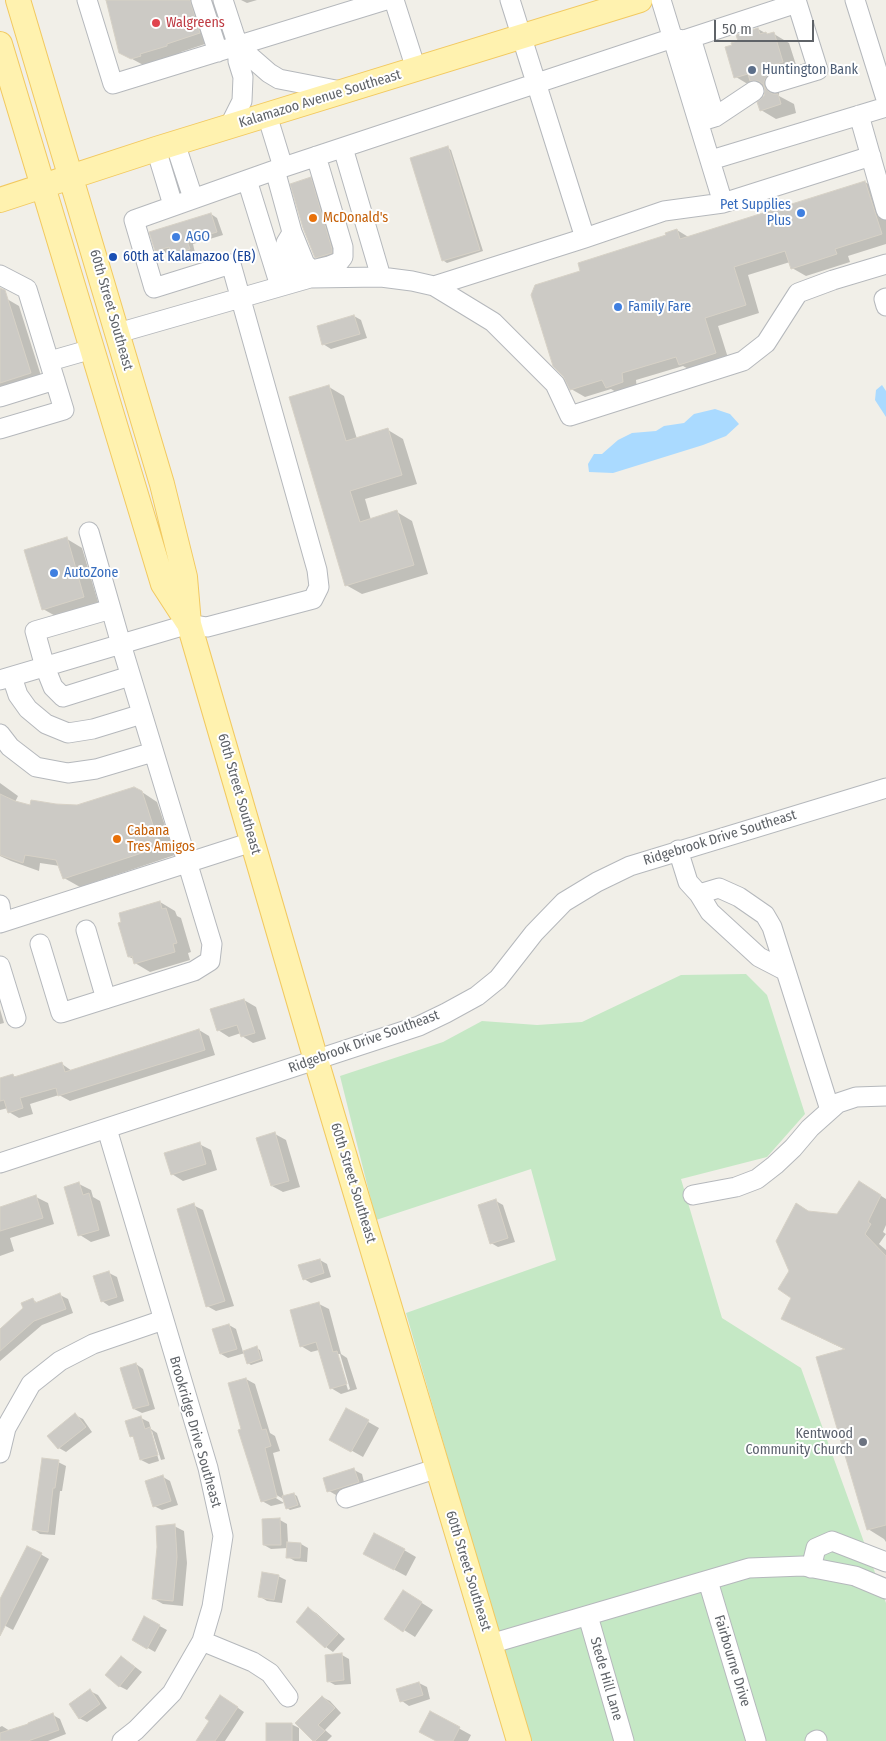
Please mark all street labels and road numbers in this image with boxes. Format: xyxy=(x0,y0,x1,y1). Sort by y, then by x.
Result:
street label: Kalamazoo Avenue Southeast xyxy=(237,66,403,132)
street label: 60th Street Southeast xyxy=(86,248,136,372)
street label: 60th Street Southeast xyxy=(214,732,264,856)
street label: Ridgebrook Drive Southeast xyxy=(641,807,799,869)
street label: Ridgebrook Drive Southeast xyxy=(286,1007,442,1077)
street label: 60th Street Southeast xyxy=(327,1121,379,1245)
street label: Brookridge Drive Southeast xyxy=(165,1354,225,1510)
street label: 60th Street Southeast xyxy=(442,1509,494,1633)
street label: Fairbourne Drive xyxy=(710,1613,754,1709)
street label: Stede Hill Lane xyxy=(586,1635,626,1723)

